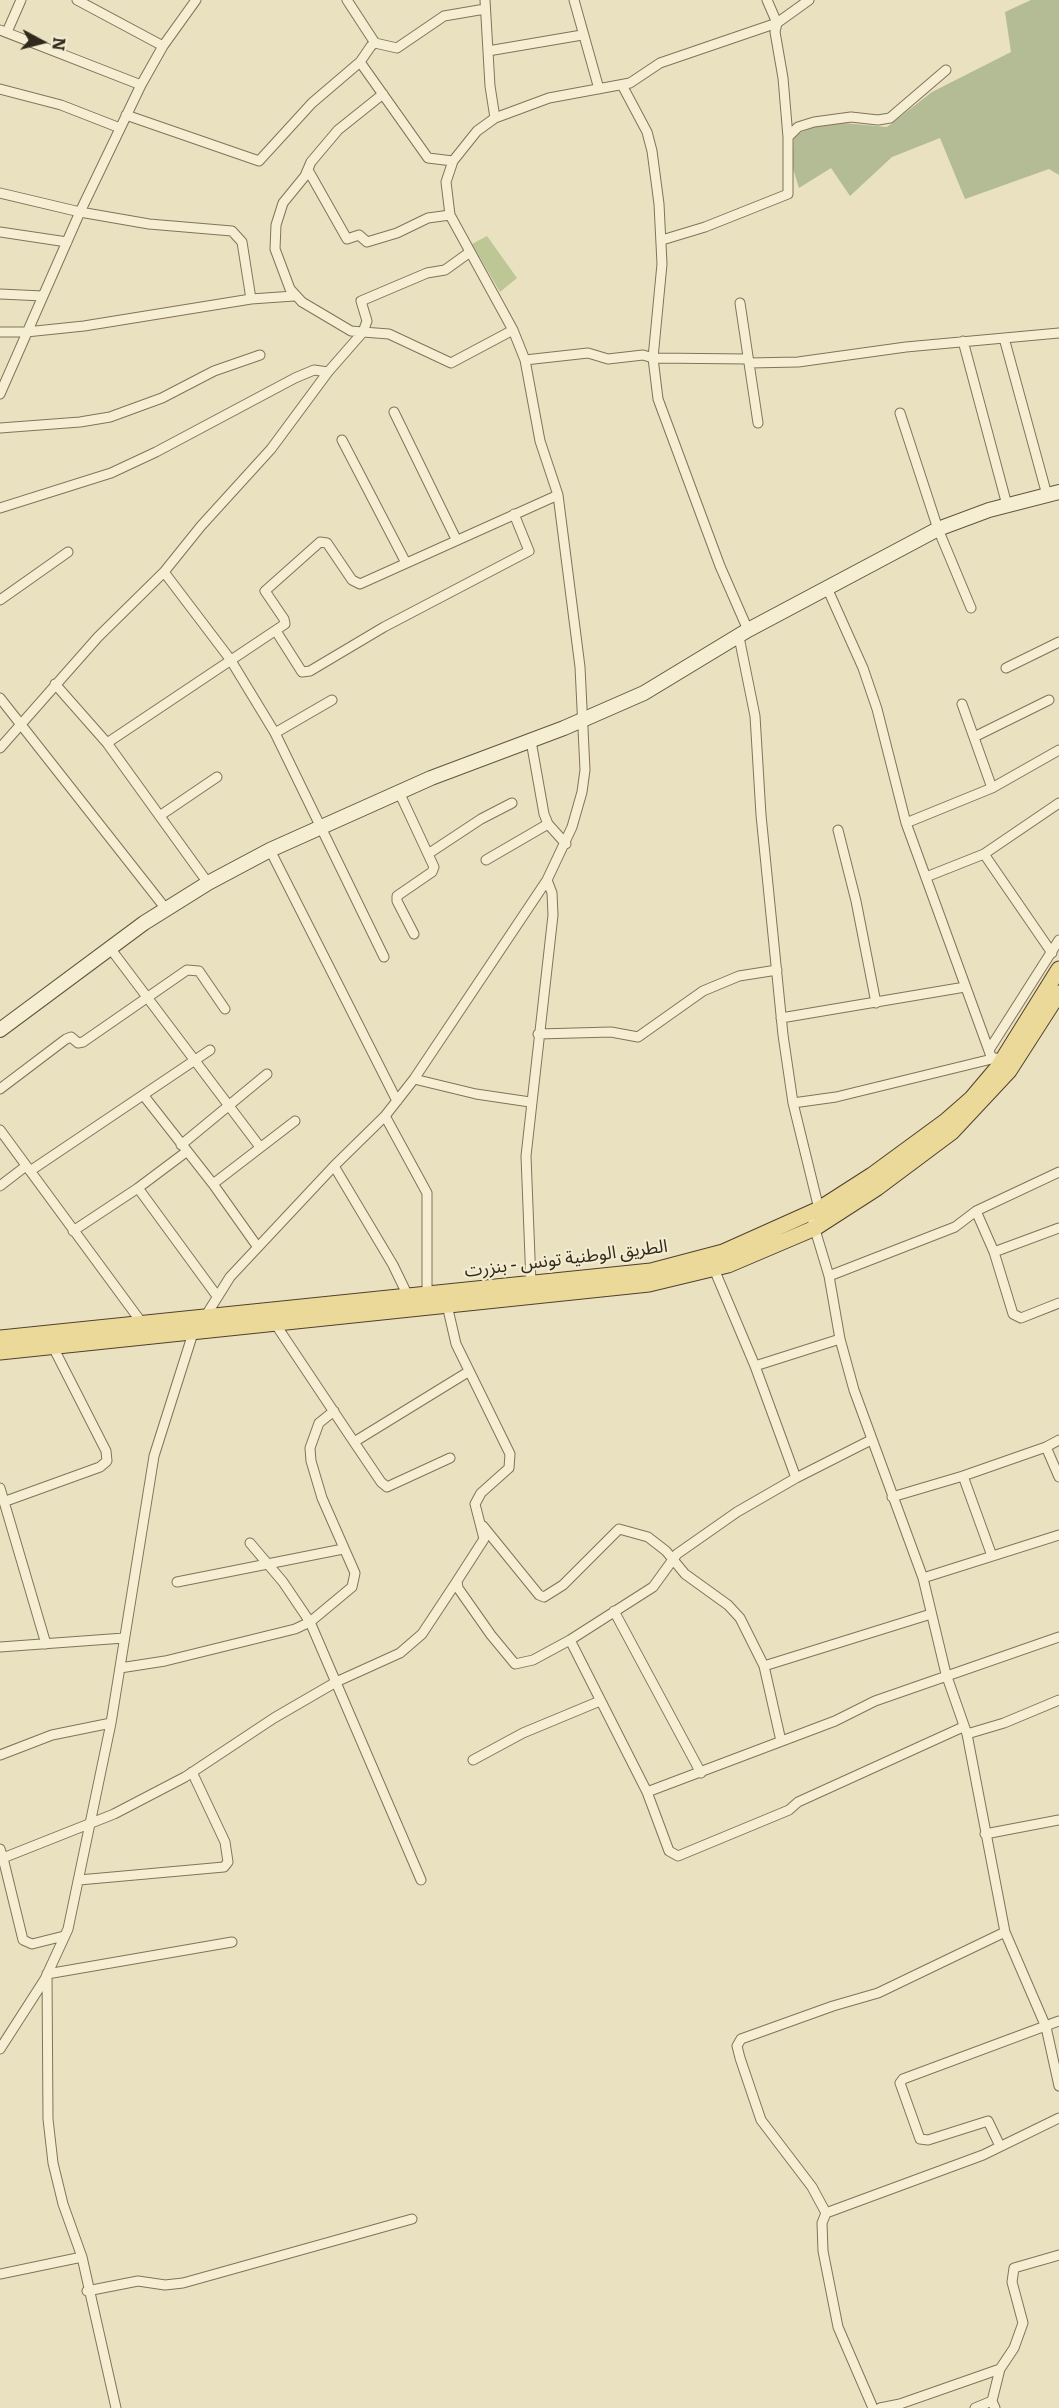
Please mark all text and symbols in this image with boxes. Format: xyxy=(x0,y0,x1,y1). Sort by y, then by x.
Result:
north arrow xyxy=(12,12,72,72)
text: N xyxy=(47,36,73,52)
street label: الطريق الوطنية تونس - بنزرت xyxy=(463,1236,669,1282)

